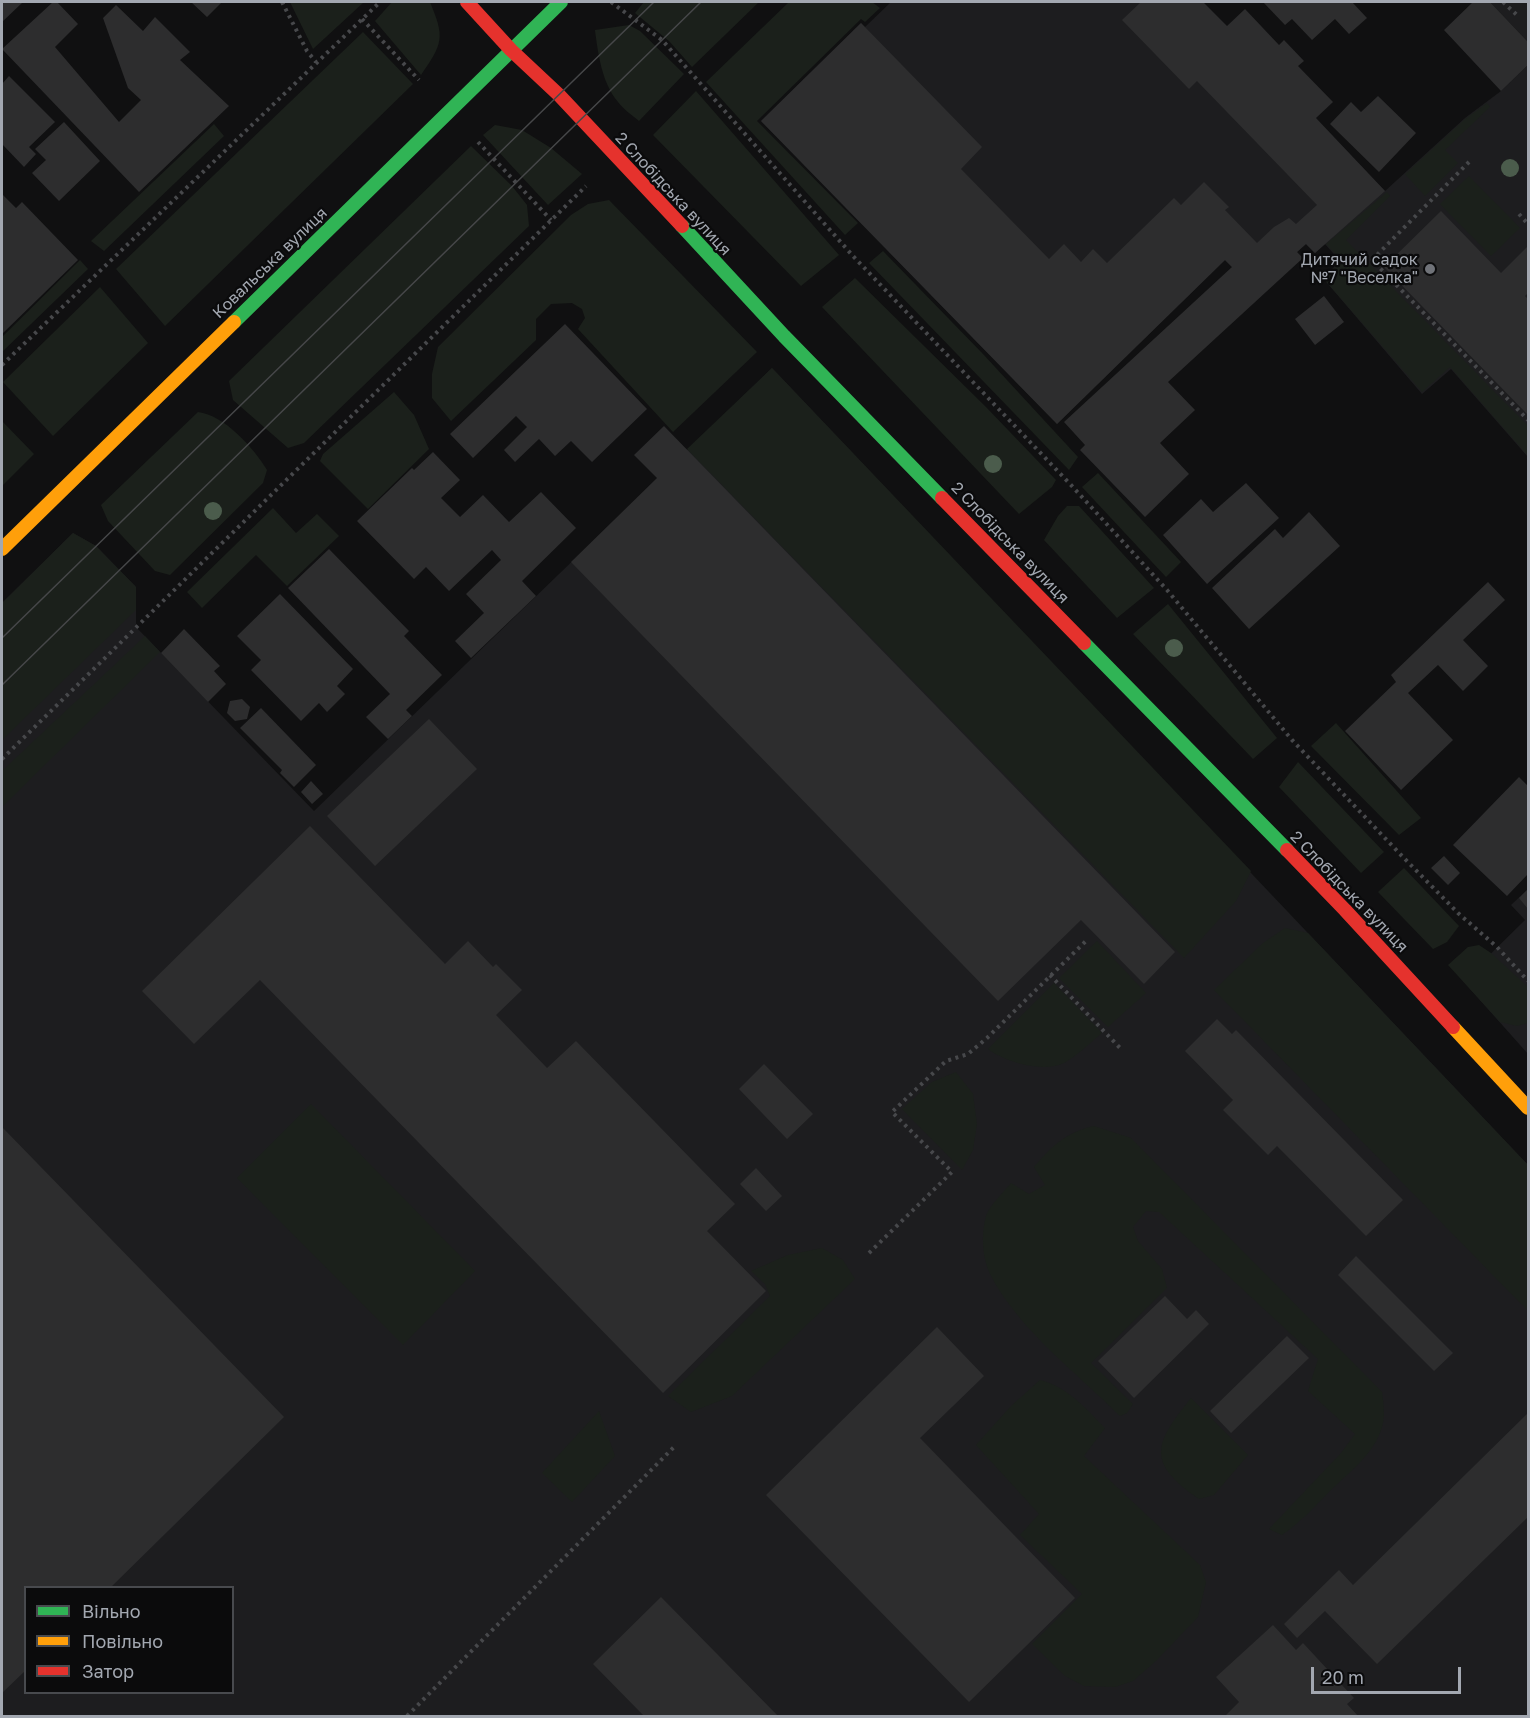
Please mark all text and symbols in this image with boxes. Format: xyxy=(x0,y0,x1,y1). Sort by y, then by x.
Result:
street label: 2 Слобідська вулиця xyxy=(611,129,735,259)
street label: Ковальська вулиця xyxy=(209,204,331,322)
place label: Дитячий садок №7 "Веселка" xyxy=(1301,250,1418,288)
marker: Дитячий садок №7 "Веселка" xyxy=(1423,262,1437,276)
street label: 2 Слобідська вулиця xyxy=(947,478,1073,608)
street label: 2 Слобідська вулиця xyxy=(1286,827,1412,957)
legend xyxy=(24,1586,234,1694)
text: Вільно xyxy=(82,1600,141,1622)
text: Повільно xyxy=(82,1630,163,1652)
scale bar xyxy=(1314,1655,1464,1693)
text: Затор xyxy=(82,1660,134,1682)
text: 20 m xyxy=(1322,1666,1364,1688)

